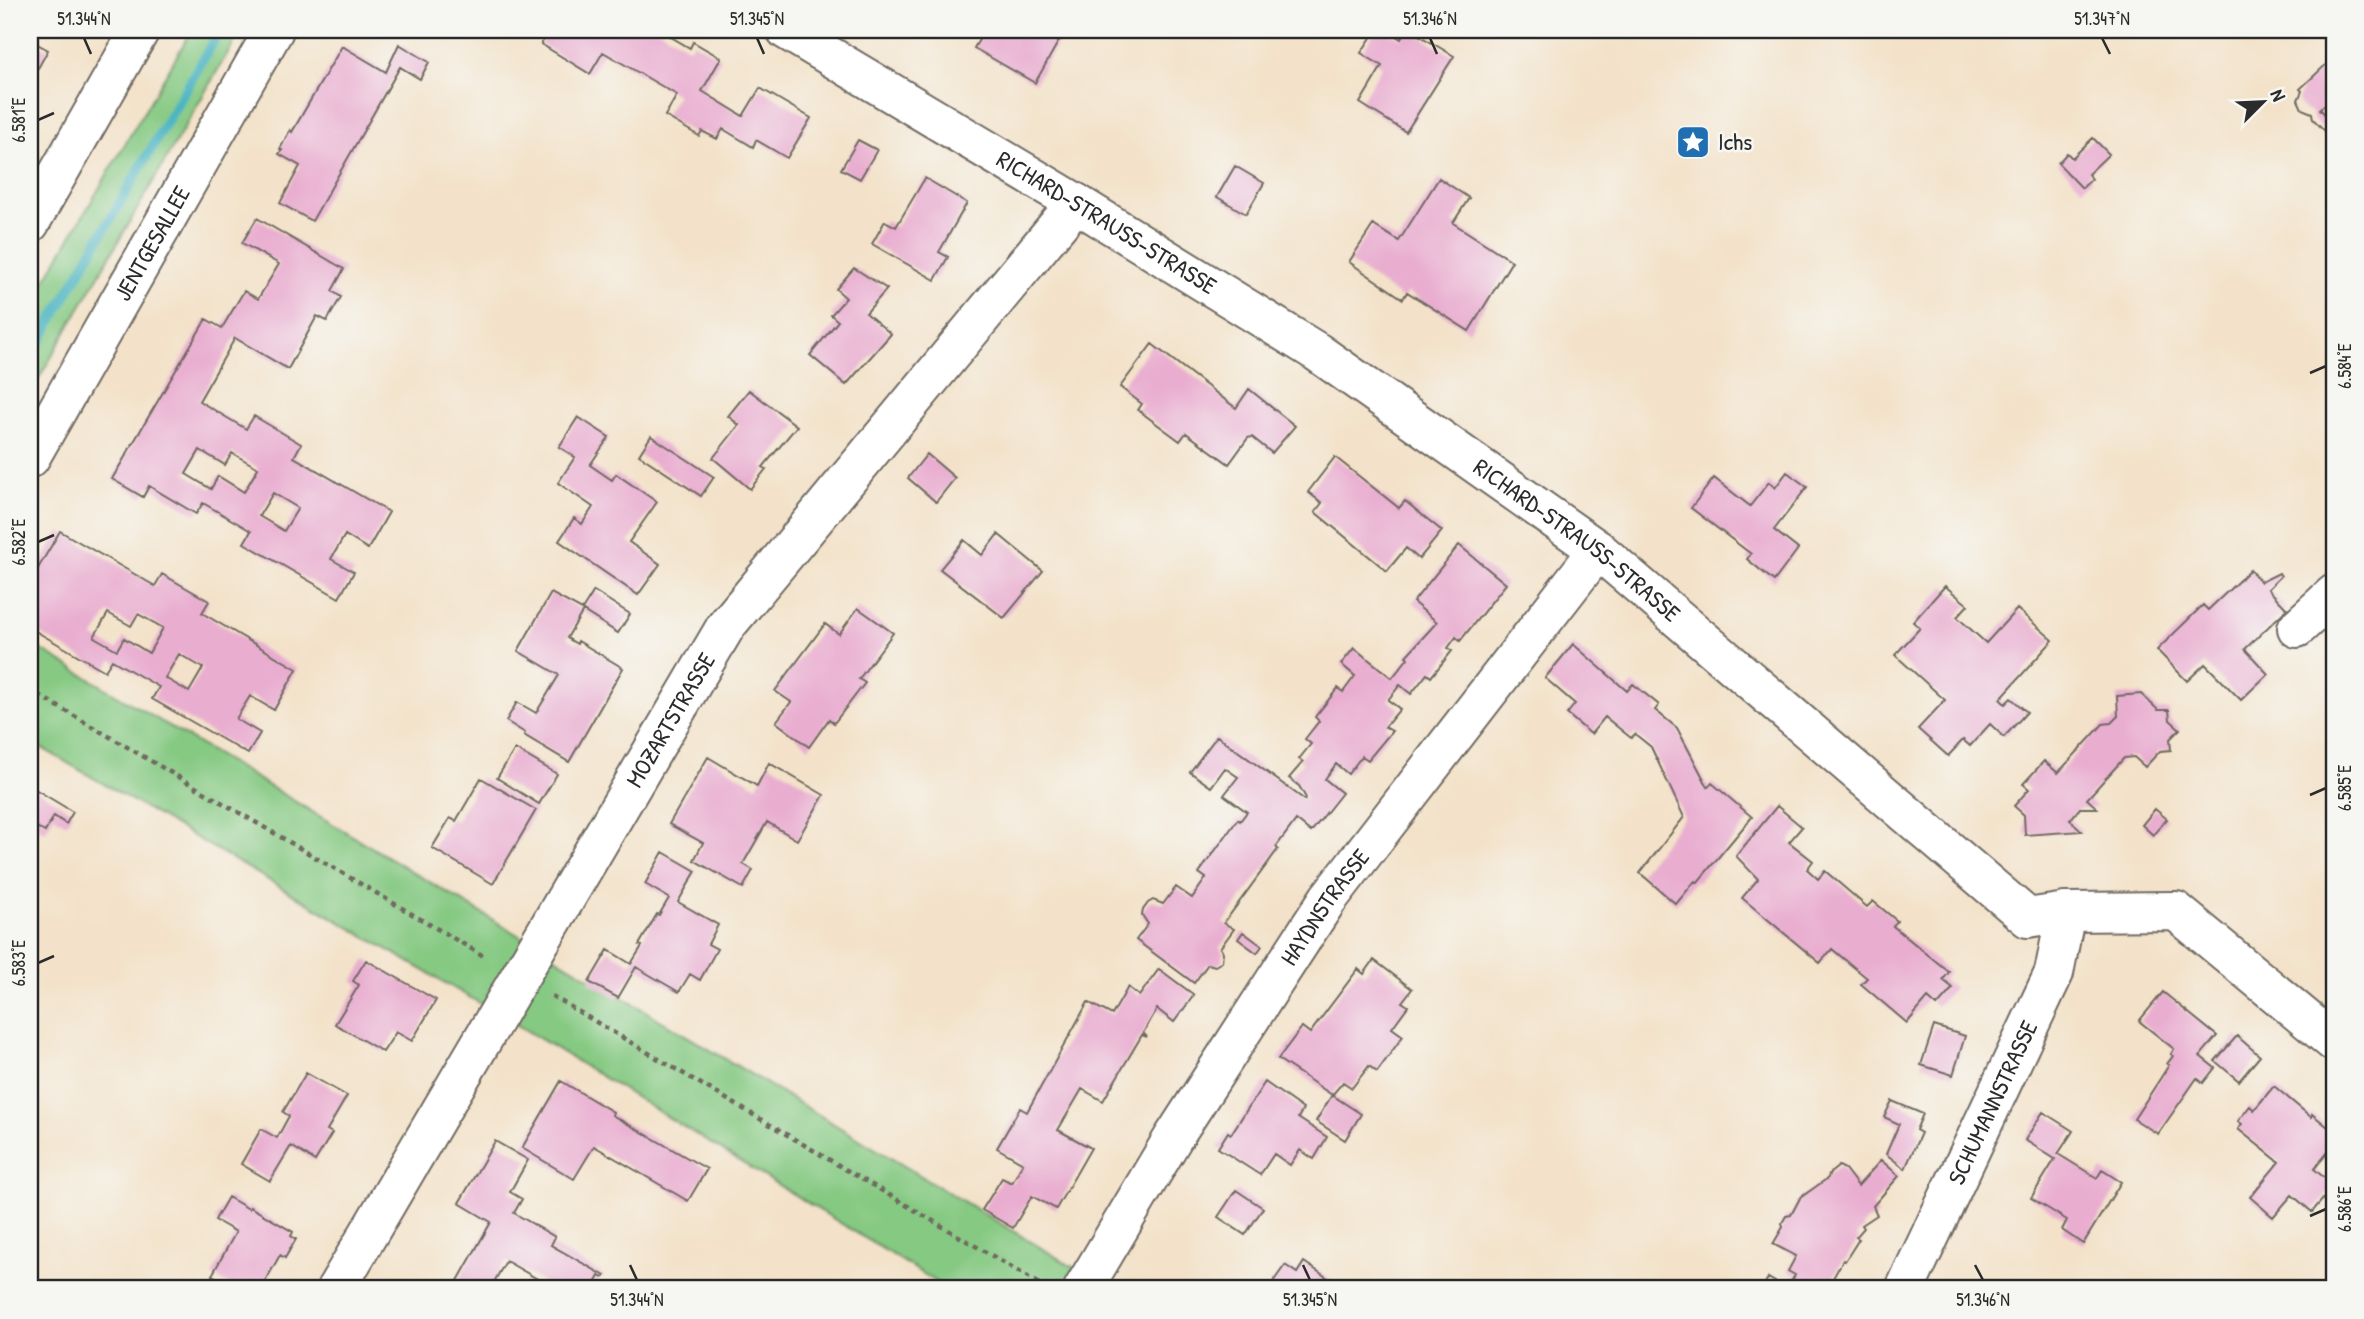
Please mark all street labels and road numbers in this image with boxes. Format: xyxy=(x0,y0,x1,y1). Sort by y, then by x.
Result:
street label: RICHARD-STRAUSS-STRASSE xyxy=(991,142,1223,301)
street label: JENTGESALLEE xyxy=(106,179,197,306)
street label: RICHARD-STRAUSS-STRASSE xyxy=(1468,450,1688,629)
street label: MOZARTSTRASSE xyxy=(618,646,722,793)
street label: HAYDNSTRASSE xyxy=(1272,842,1376,971)
street label: SCHUMANNSTRASSE xyxy=(1940,1015,2044,1189)

